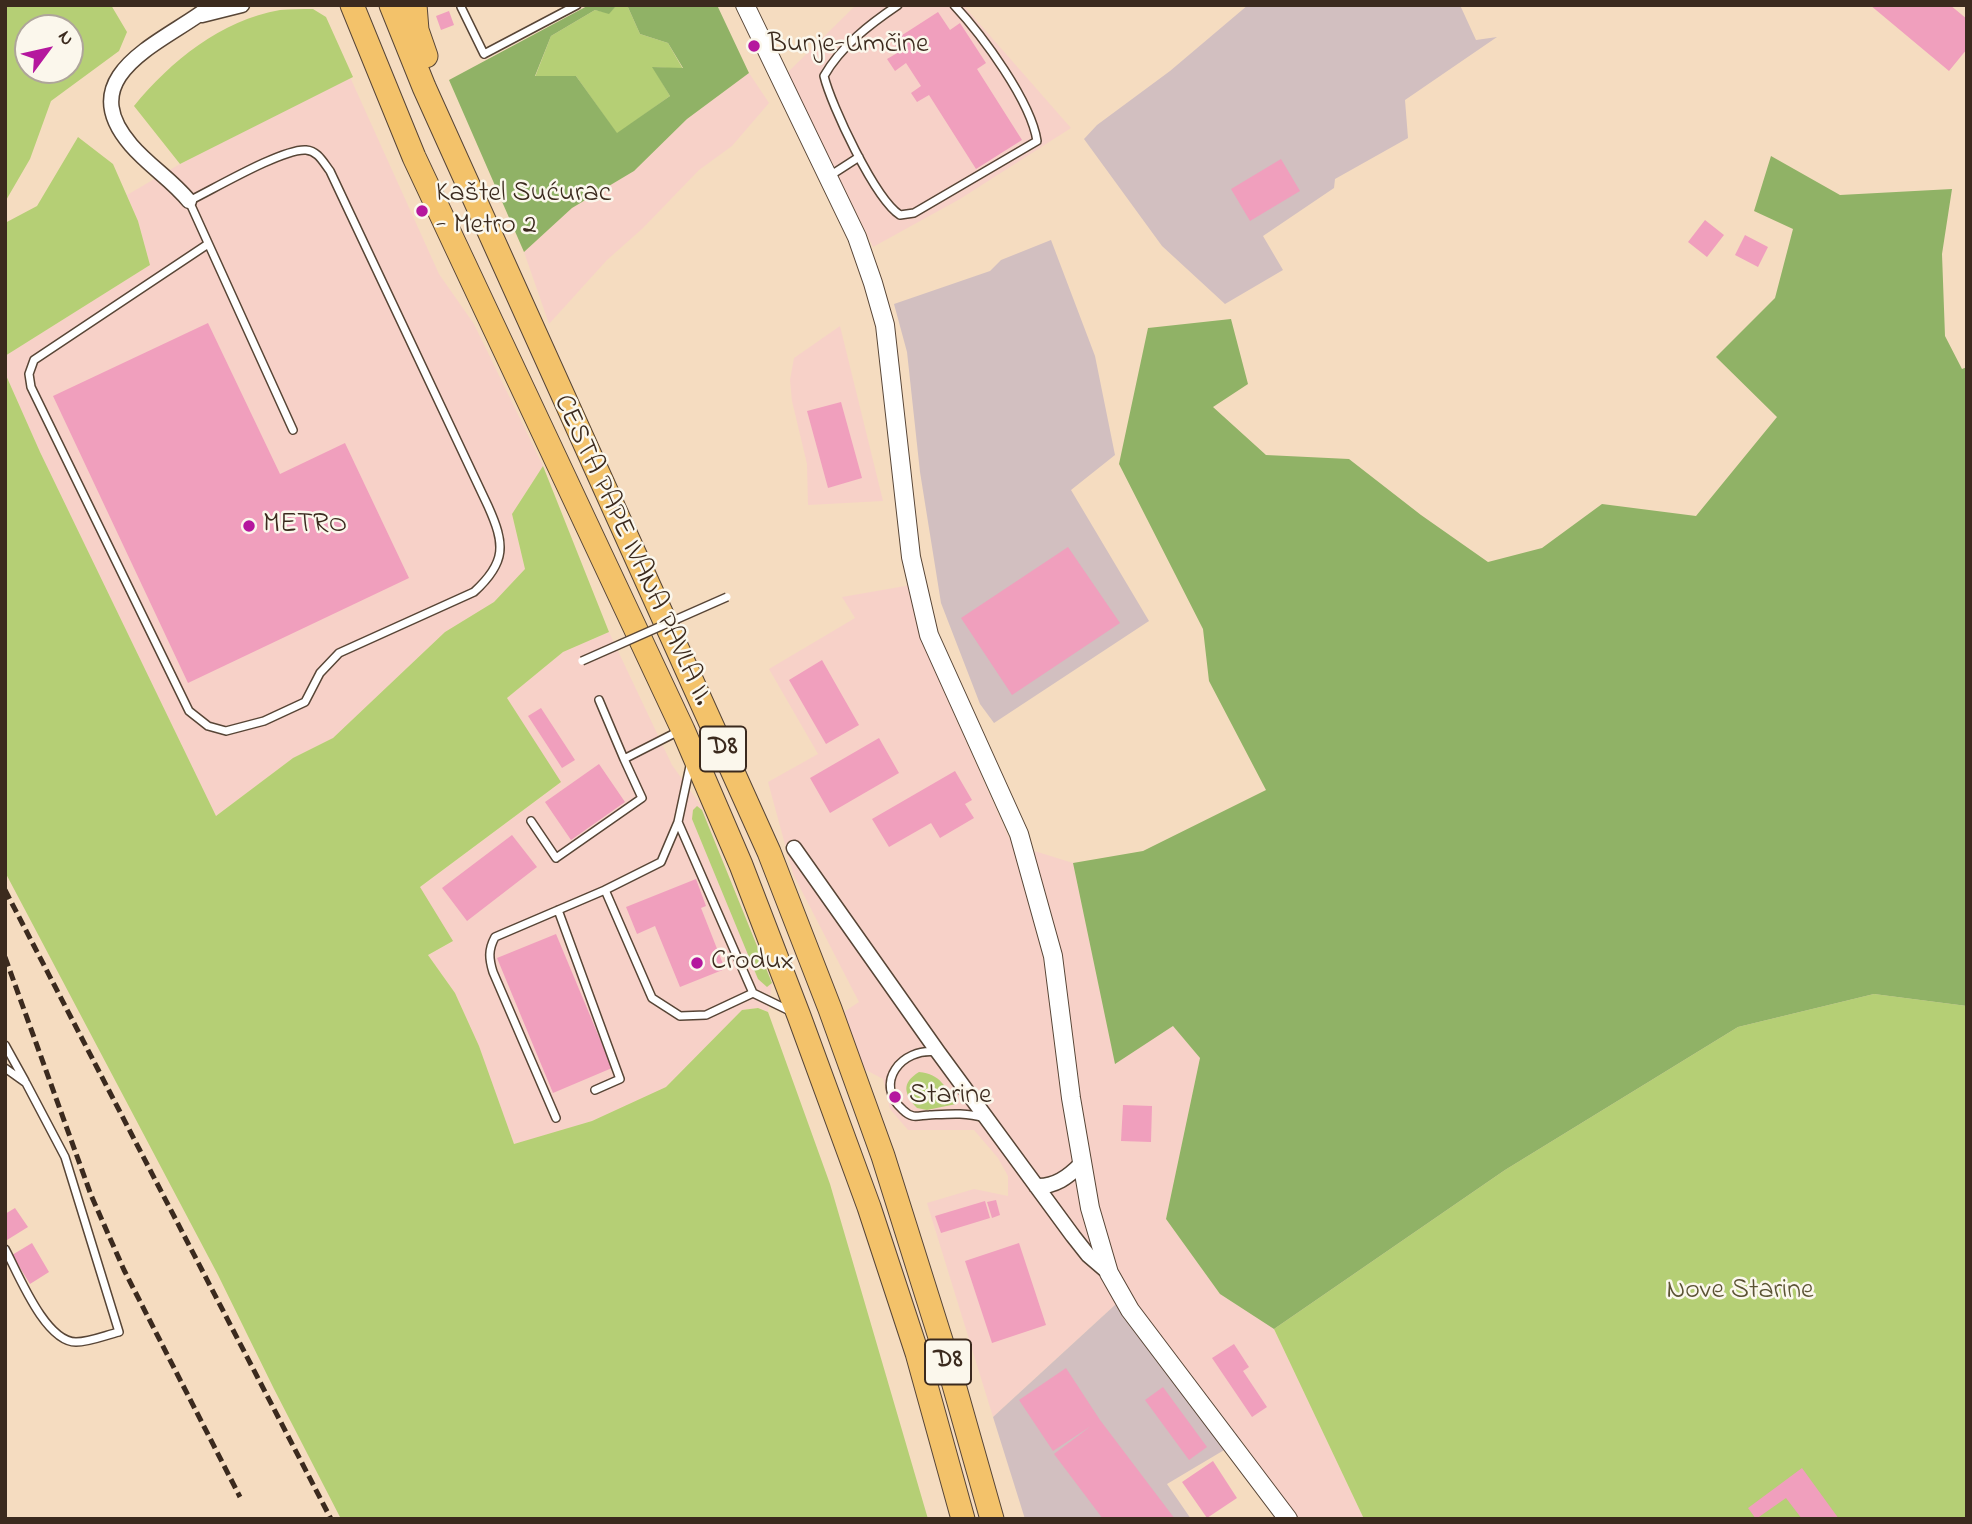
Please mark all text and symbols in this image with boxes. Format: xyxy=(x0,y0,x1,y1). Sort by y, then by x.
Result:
north arrow xyxy=(14,14,84,84)
text: N xyxy=(51,26,80,51)
place label: Bunje-Umčine xyxy=(768,29,928,63)
marker: Bunje-Umčine xyxy=(746,38,762,54)
place label: Kaštel Sućurac - Metro 2 xyxy=(436,178,611,244)
marker: Kaštel Sućurac - Metro 2 xyxy=(414,203,430,219)
street label: CESTA PAPE IVANA PAVLA II. xyxy=(544,390,718,712)
place label: METRO xyxy=(263,509,347,543)
marker: METRO xyxy=(241,518,257,534)
road number: D8 xyxy=(700,726,746,772)
place label: Crodux xyxy=(711,946,794,980)
marker: Crodux xyxy=(689,955,705,971)
place label: Starine xyxy=(909,1080,992,1114)
marker: Starine xyxy=(887,1089,903,1105)
park label: Nove Starine xyxy=(1666,1275,1814,1309)
road number: D8 xyxy=(925,1340,971,1385)

